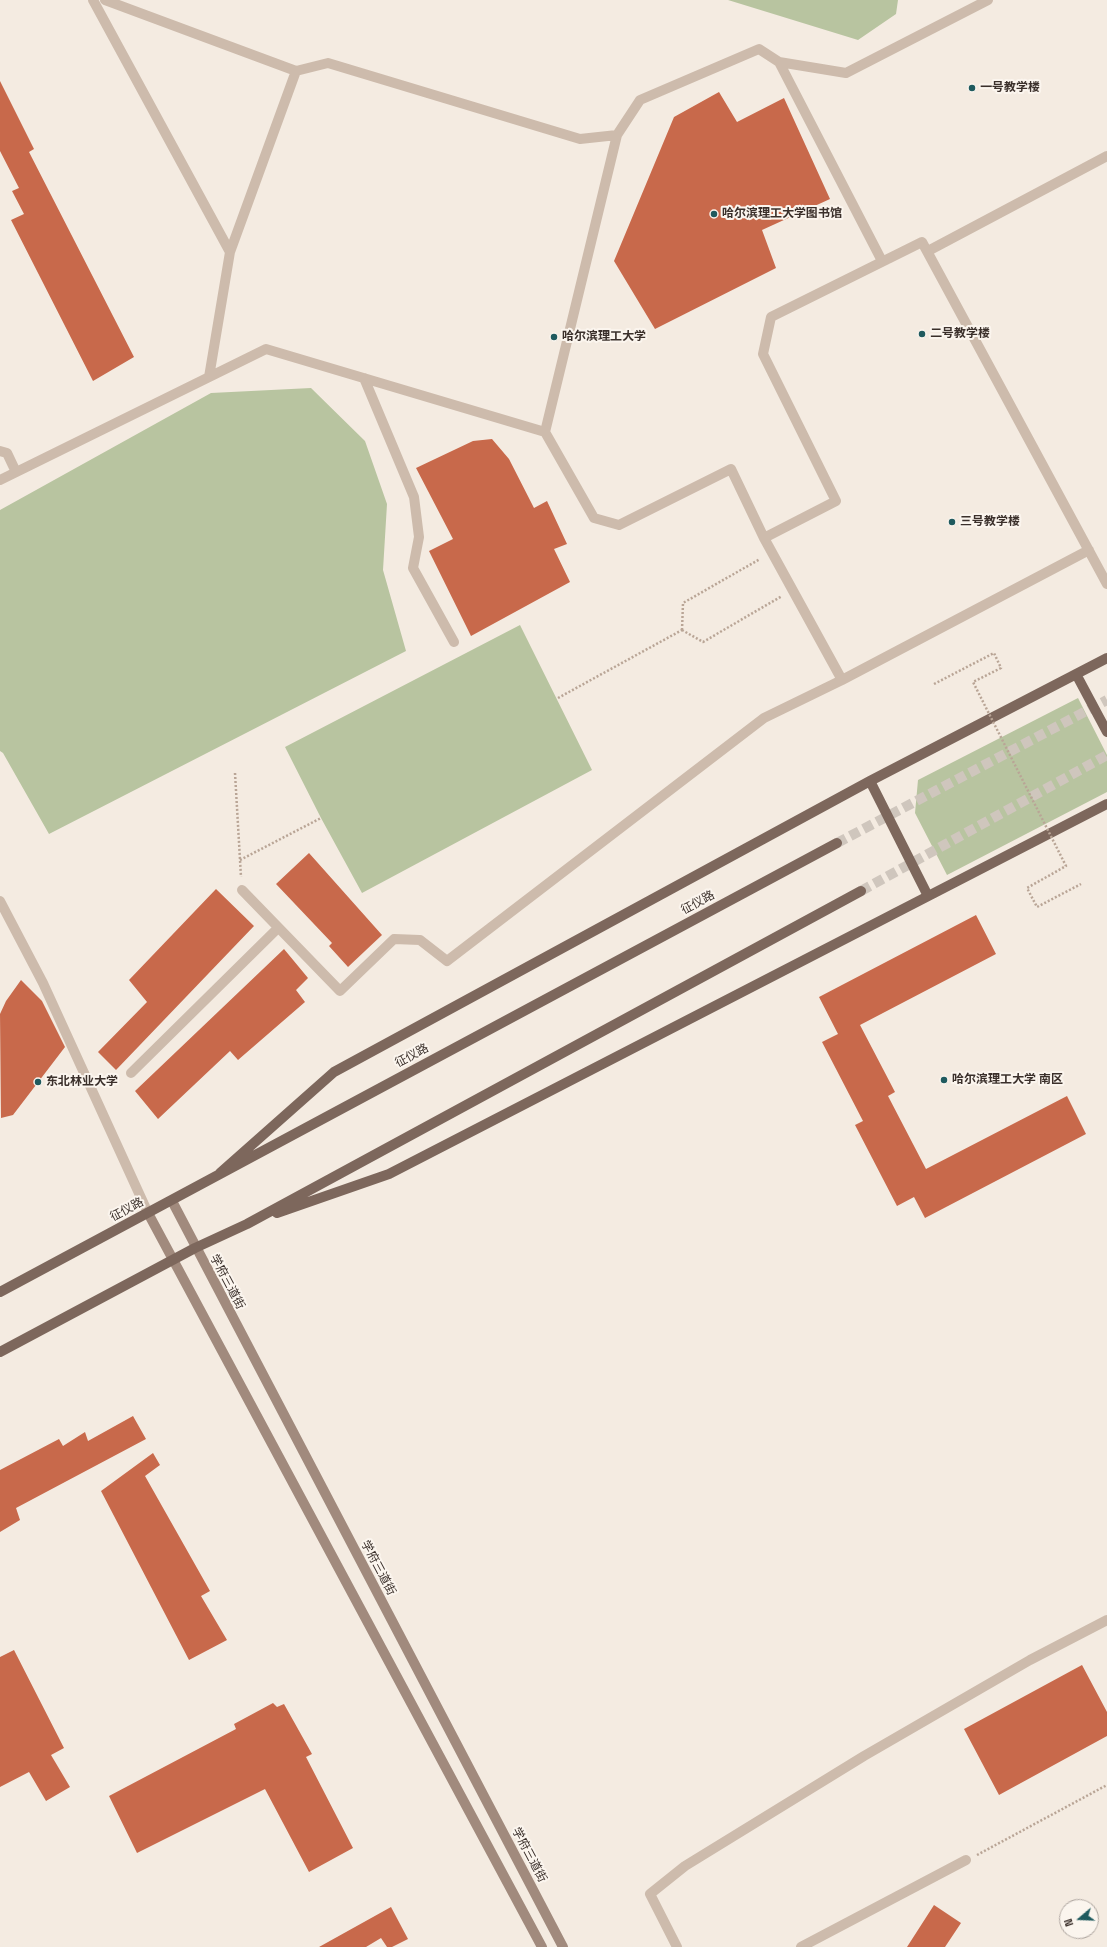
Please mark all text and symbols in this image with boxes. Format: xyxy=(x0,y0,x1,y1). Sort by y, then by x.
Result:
place label: 一号教学楼 xyxy=(980,81,1040,95)
marker: 一号教学楼 xyxy=(967,83,977,93)
place label: 哈尔滨理工大学图书馆 xyxy=(722,207,842,221)
marker: 哈尔滨理工大学图书馆 xyxy=(709,209,719,219)
place label: 二号教学楼 xyxy=(930,327,990,341)
marker: 二号教学楼 xyxy=(917,329,927,339)
place label: 哈尔滨理工大学 xyxy=(562,330,646,344)
marker: 哈尔滨理工大学 xyxy=(549,332,559,342)
place label: 三号教学楼 xyxy=(960,515,1020,529)
marker: 三号教学楼 xyxy=(947,517,957,527)
street label: 征仪路 xyxy=(679,888,717,918)
street label: 征仪路 xyxy=(393,1041,431,1071)
place label: 哈尔滨理工大学 南区 xyxy=(952,1073,1063,1087)
place label: 东北林业大学 xyxy=(46,1075,118,1089)
marker: 哈尔滨理工大学 南区 xyxy=(939,1075,949,1085)
marker: 东北林业大学 xyxy=(33,1077,43,1087)
street label: 征仪路 xyxy=(108,1195,146,1225)
street label: 学府三道街 xyxy=(207,1252,247,1312)
street label: 学府三道街 xyxy=(358,1538,398,1598)
street label: 学府三道街 xyxy=(509,1825,549,1885)
north arrow xyxy=(1059,1899,1099,1939)
text: N xyxy=(1061,1917,1076,1928)

